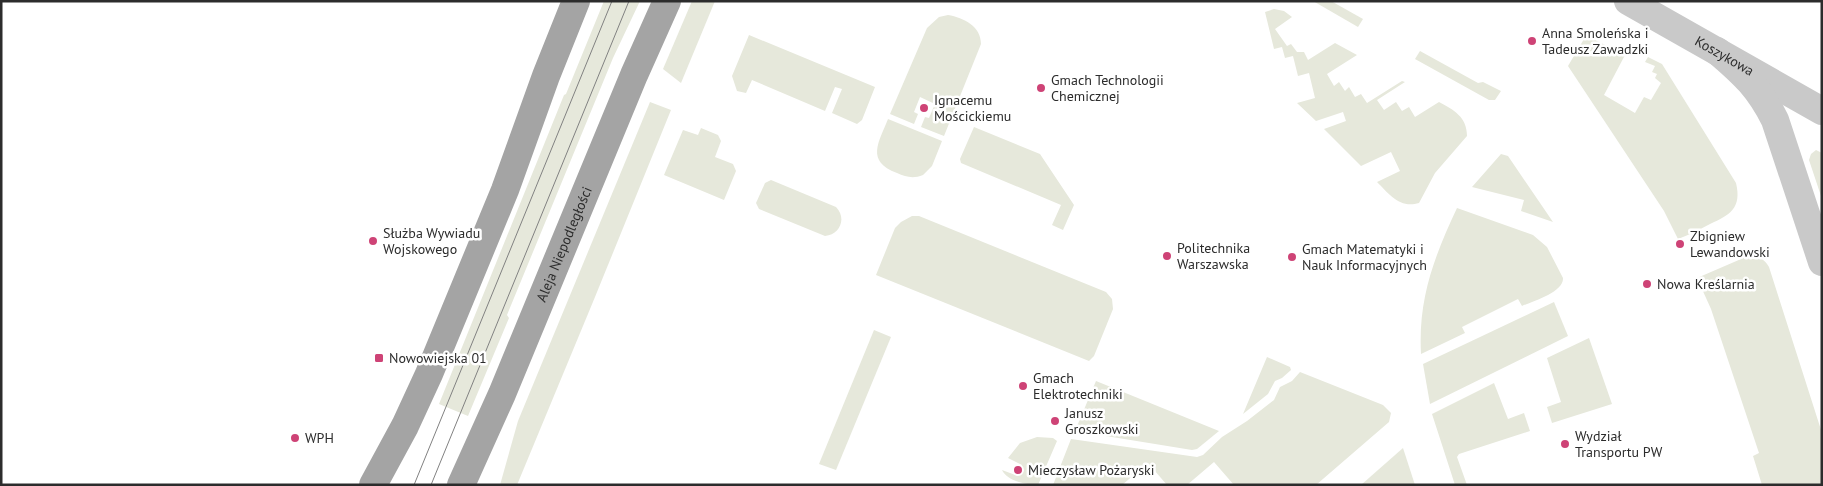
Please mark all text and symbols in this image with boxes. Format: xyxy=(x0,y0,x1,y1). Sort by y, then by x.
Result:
place label: Anna Smoleńska i Tadeusz Zawadzki xyxy=(1542,24,1648,58)
street label: Koszykowa xyxy=(1692,32,1757,80)
marker: Anna Smoleńska i Tadeusz Zawadzki xyxy=(1526,35,1538,47)
place label: Gmach Technologii Chemicznej xyxy=(1051,71,1164,105)
marker: Gmach Technologii Chemicznej xyxy=(1035,82,1047,94)
place label: Ignacemu Mościckiemu xyxy=(934,91,1011,125)
marker: Ignacemu Mościckiemu xyxy=(918,102,930,114)
street label: Aleja Niepodległości xyxy=(532,184,596,304)
place label: Służba Wywiadu Wojskowego xyxy=(383,224,480,258)
place label: Zbigniew Lewandowski xyxy=(1690,227,1770,261)
marker: Służba Wywiadu Wojskowego xyxy=(367,235,379,247)
marker: Zbigniew Lewandowski xyxy=(1674,238,1686,250)
place label: Politechnika Warszawska xyxy=(1177,239,1250,273)
place label: Gmach Matematyki i Nauk Informacyjnych xyxy=(1302,240,1427,274)
marker: Politechnika Warszawska xyxy=(1161,250,1173,262)
marker: Gmach Matematyki i Nauk Informacyjnych xyxy=(1286,251,1298,263)
place label: Nowa Kreślarnia xyxy=(1657,275,1755,293)
marker: Nowa Kreślarnia xyxy=(1641,278,1653,290)
place label: Nowowiejska 01 xyxy=(389,349,487,367)
marker: Nowowiejska 01 xyxy=(373,352,385,364)
place label: Gmach Elektrotechniki xyxy=(1033,369,1123,403)
marker: Gmach Elektrotechniki xyxy=(1017,380,1029,392)
place label: Janusz Groszkowski xyxy=(1064,404,1139,438)
marker: Janusz Groszkowski xyxy=(1049,415,1061,427)
place label: Wydział Transportu PW xyxy=(1575,427,1663,461)
place label: WPH xyxy=(305,429,334,447)
marker: WPH xyxy=(289,432,301,444)
marker: Wydział Transportu PW xyxy=(1559,438,1571,450)
place label: Mieczysław Pożaryski xyxy=(1028,461,1155,479)
marker: Mieczysław Pożaryski xyxy=(1012,464,1024,476)

